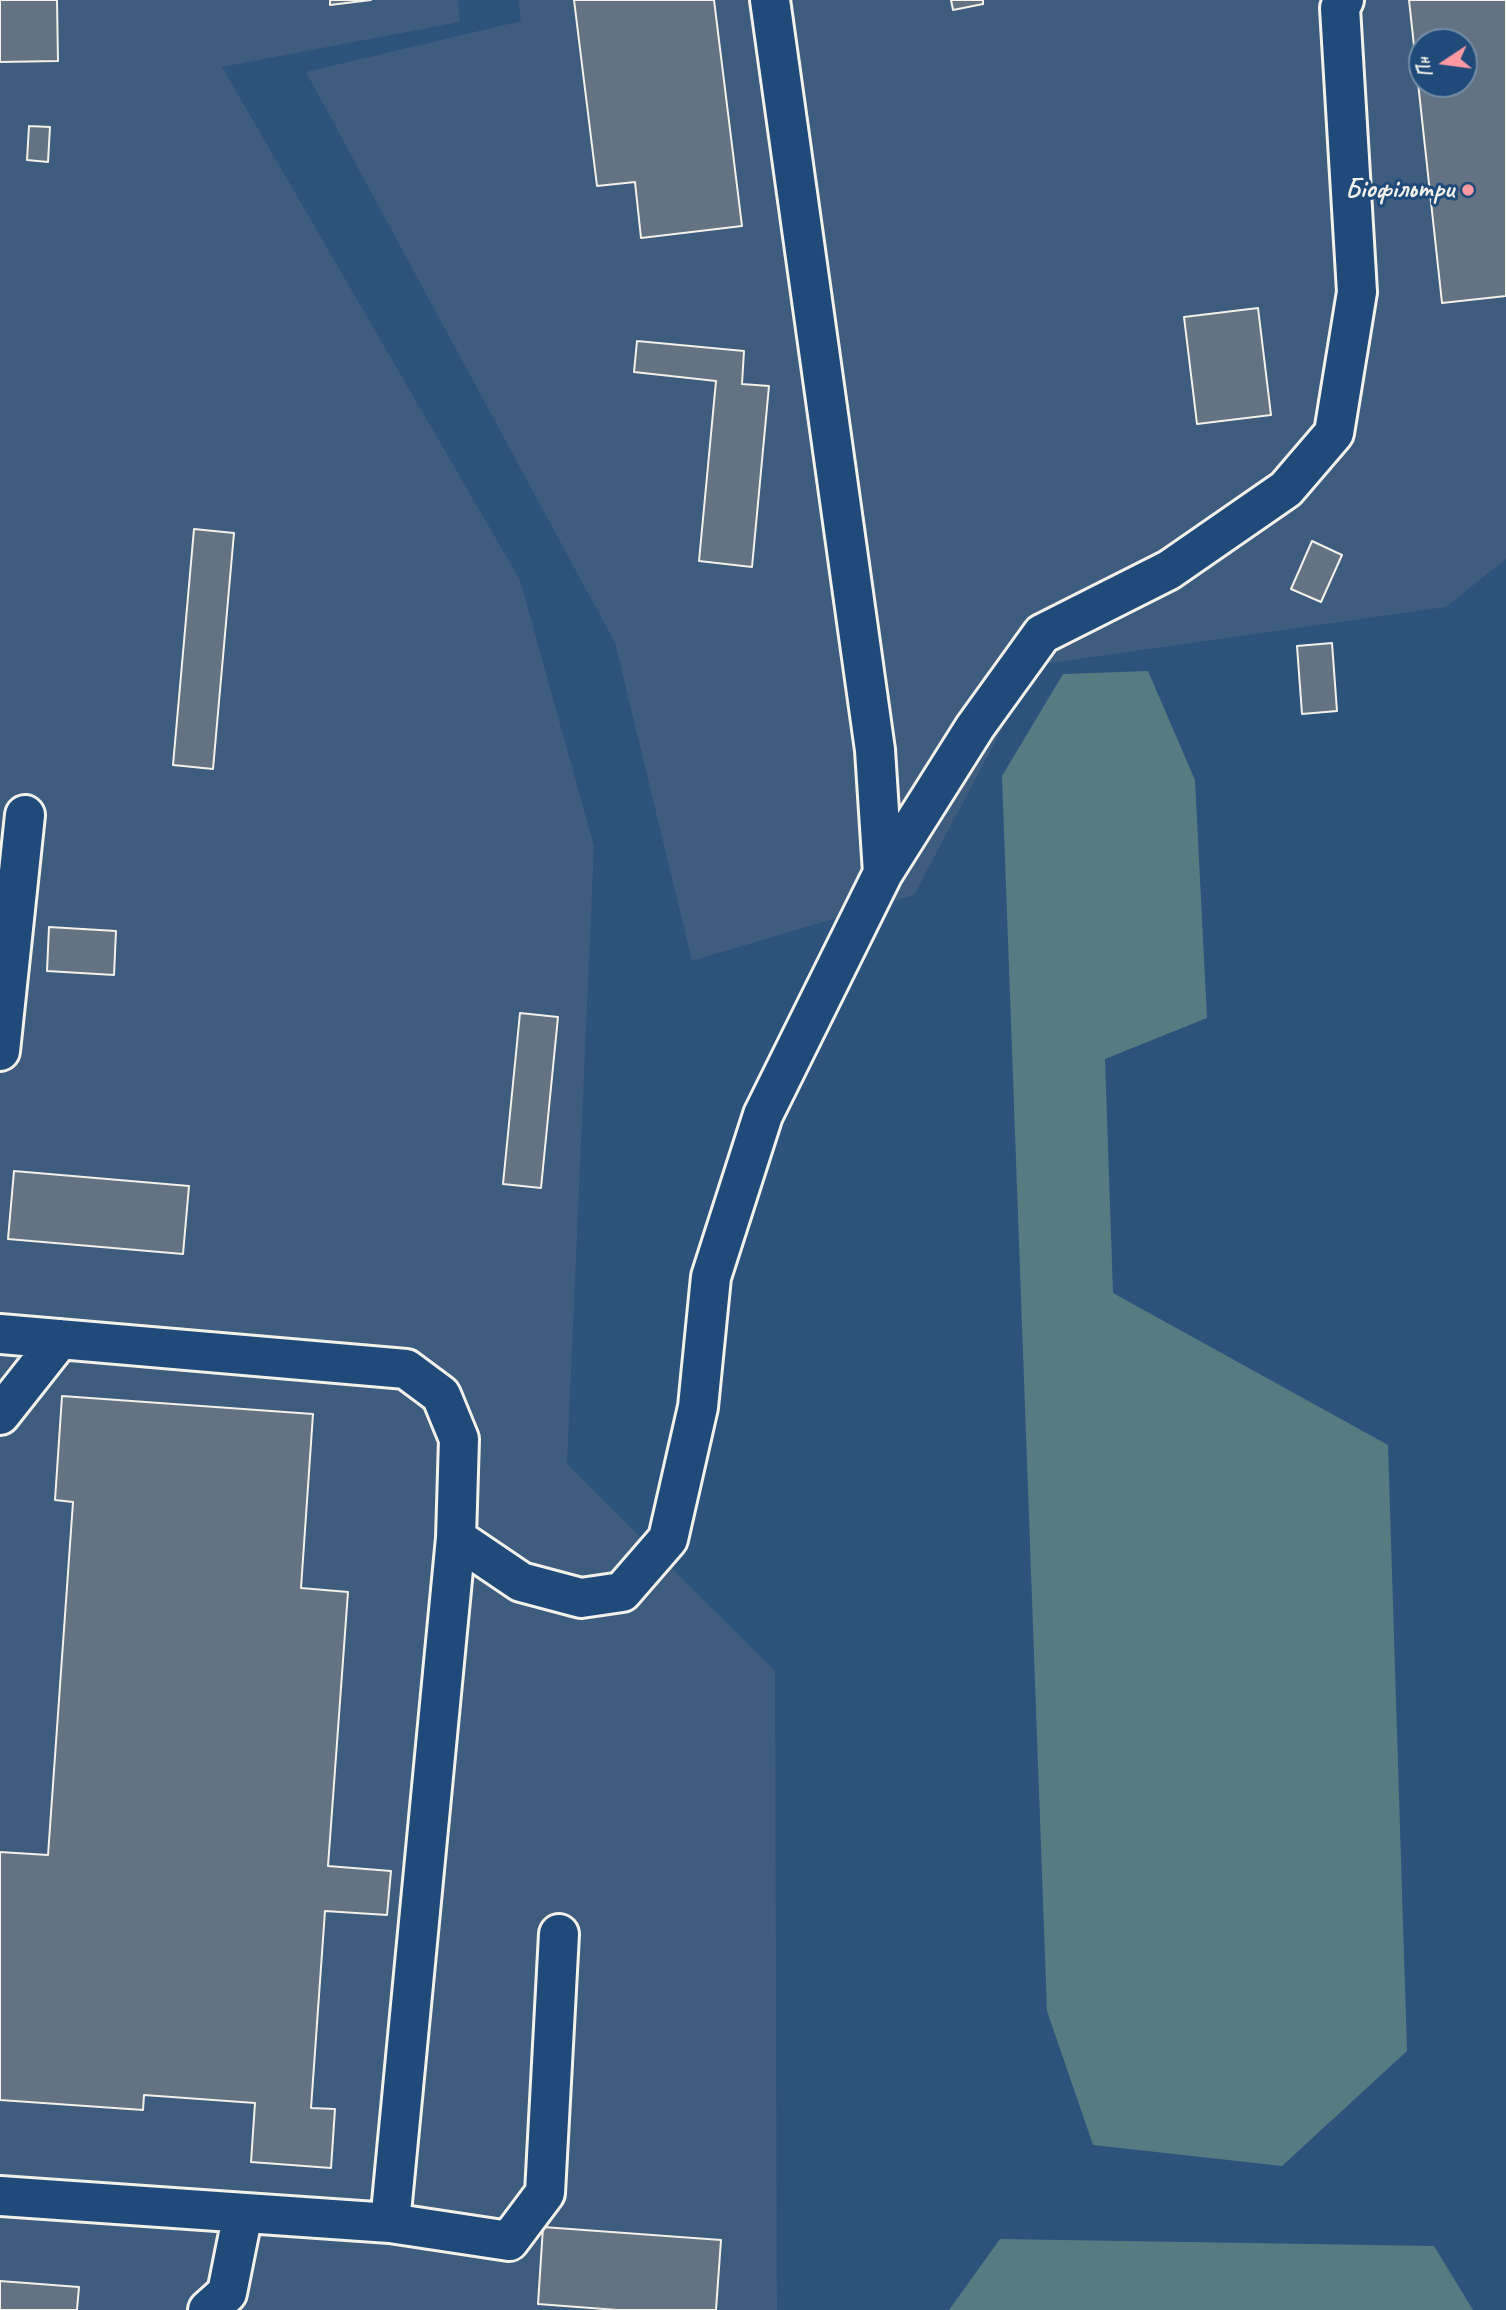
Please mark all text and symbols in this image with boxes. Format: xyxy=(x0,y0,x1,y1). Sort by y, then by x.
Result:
north arrow xyxy=(1408,28,1478,98)
text: Пн xyxy=(1411,55,1438,80)
place label: Біофільтри xyxy=(1345,173,1454,207)
marker: Біофільтри xyxy=(1460,182,1476,198)

